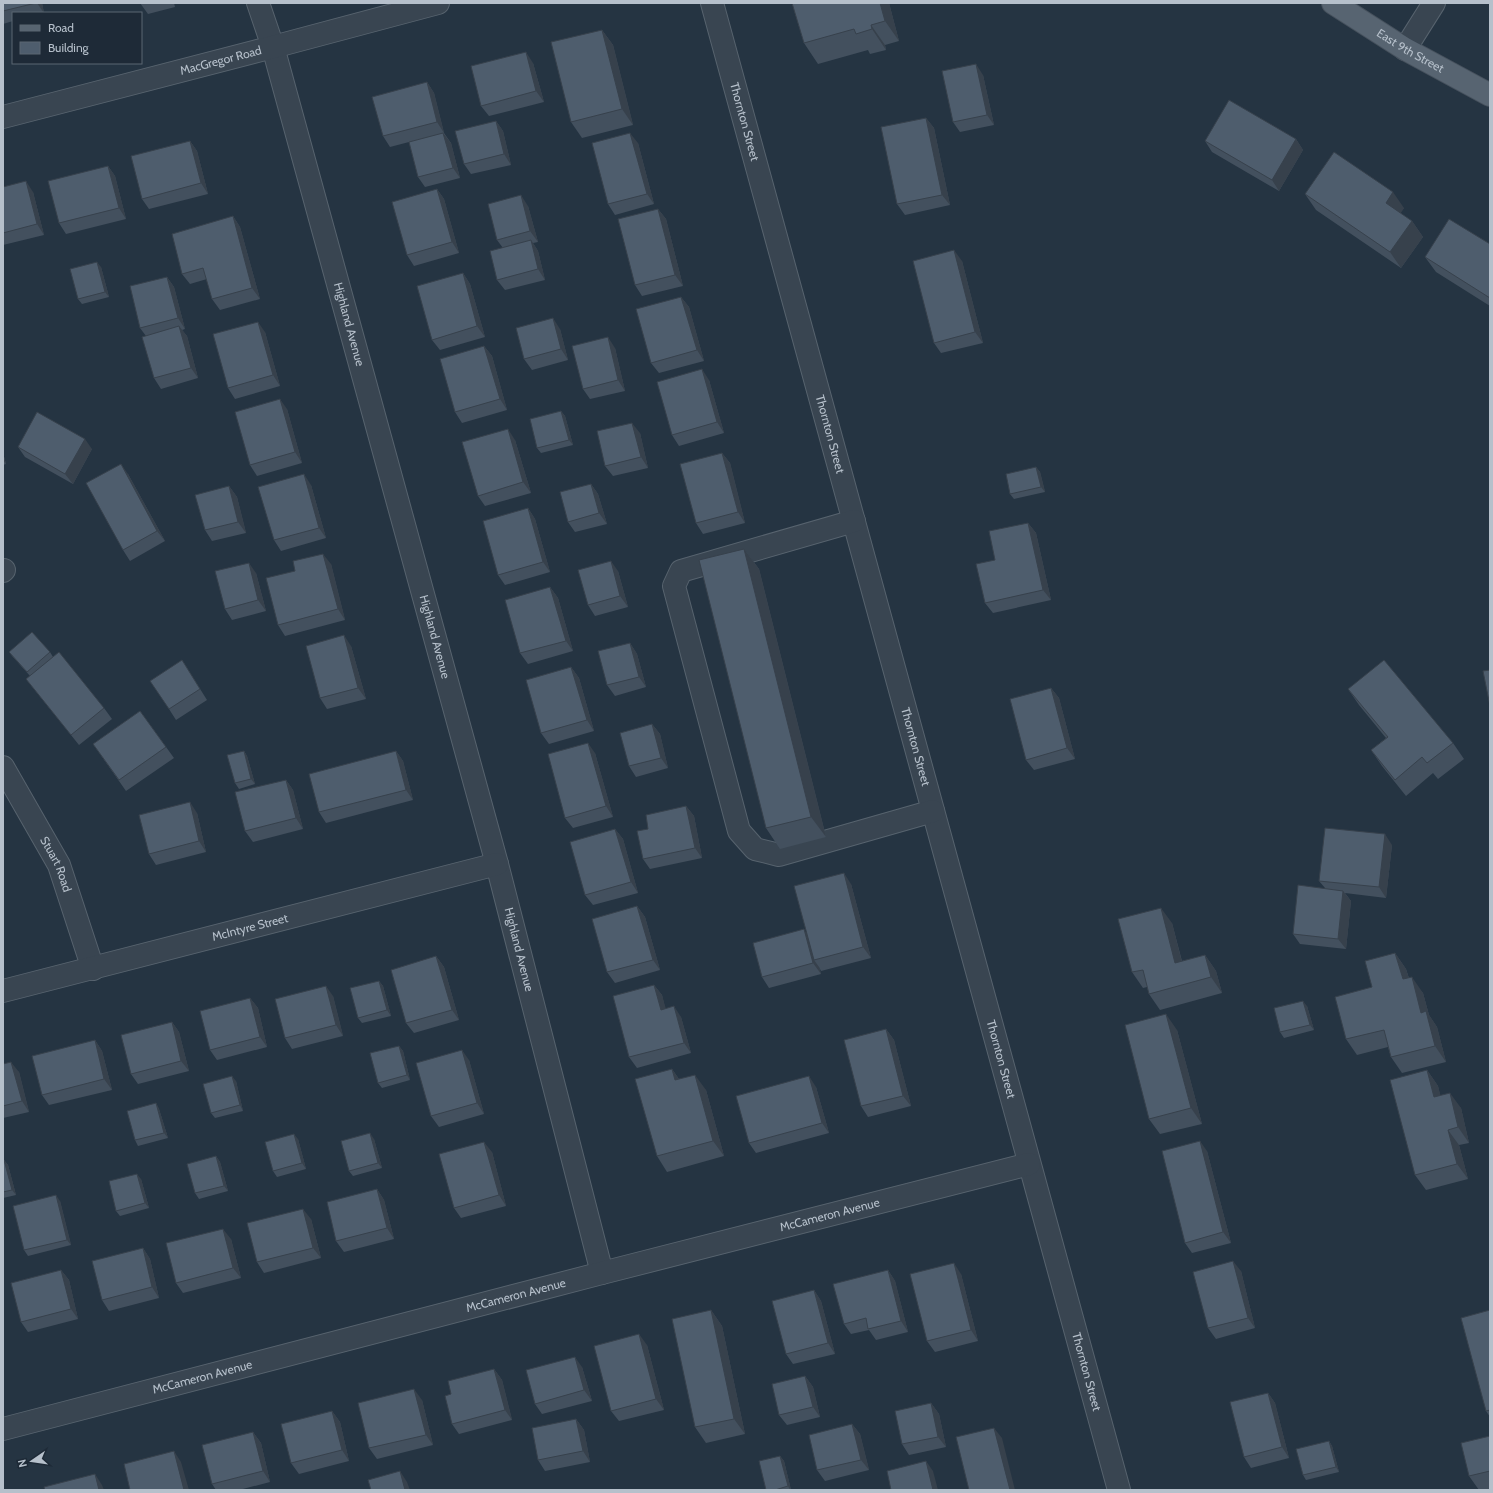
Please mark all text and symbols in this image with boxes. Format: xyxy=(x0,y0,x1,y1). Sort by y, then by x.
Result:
legend xyxy=(12,12,142,64)
text: Road xyxy=(48,20,74,35)
street label: East 9th Street xyxy=(1374,25,1447,76)
text: Building xyxy=(48,40,90,55)
street label: MacGregor Road xyxy=(178,42,263,78)
street label: Thornton Street xyxy=(727,81,763,162)
street label: Highland Avenue xyxy=(331,281,368,368)
street label: Thornton Street xyxy=(813,393,848,475)
street label: Highland Avenue xyxy=(417,593,454,680)
street label: Thornton Street xyxy=(898,706,934,787)
street label: Stuart Road xyxy=(37,834,75,894)
street label: Highland Avenue xyxy=(501,906,537,993)
street label: McIntyre Street xyxy=(210,910,289,944)
street label: Thornton Street xyxy=(984,1018,1019,1100)
street label: McCameron Avenue xyxy=(778,1194,881,1234)
street label: McCameron Avenue xyxy=(464,1275,567,1315)
street label: Thornton Street xyxy=(1069,1331,1105,1412)
street label: McCameron Avenue xyxy=(151,1356,254,1397)
north arrow xyxy=(12,1441,52,1481)
text: N xyxy=(15,1458,30,1469)

